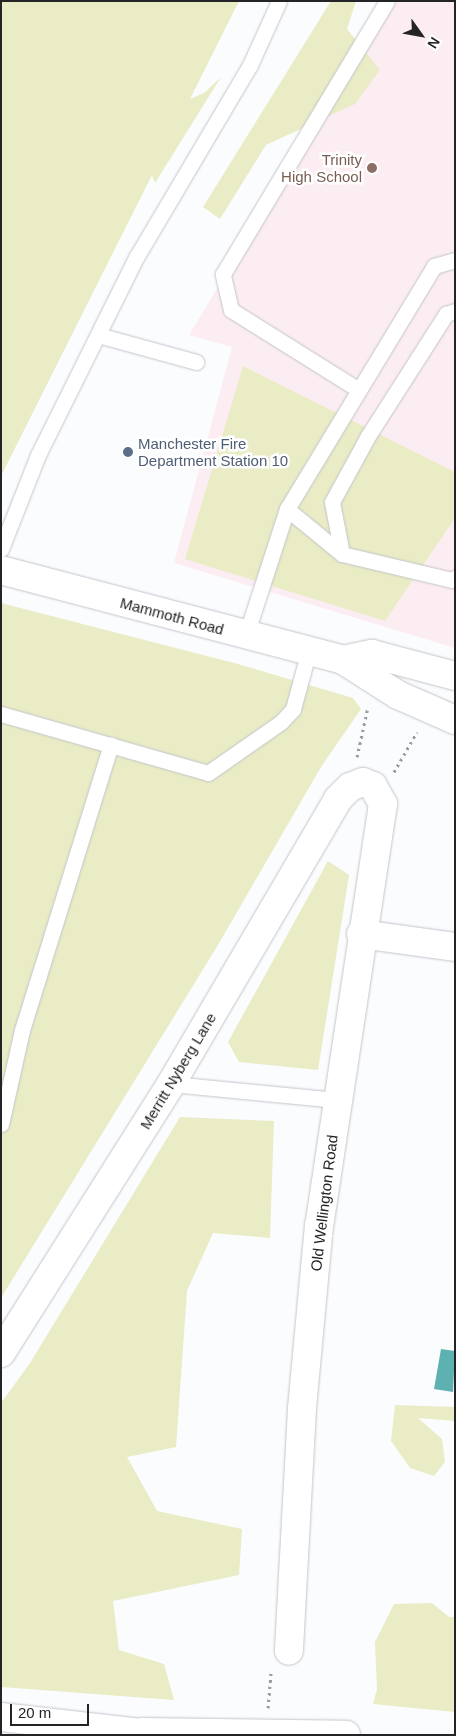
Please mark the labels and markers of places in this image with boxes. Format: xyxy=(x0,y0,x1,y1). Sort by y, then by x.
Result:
place label: Trinity High School xyxy=(281,150,362,185)
marker: Trinity High School xyxy=(366,162,378,174)
place label: Manchester Fire Department Station 10 xyxy=(138,434,288,469)
marker: Manchester Fire Department Station 10 xyxy=(122,446,134,458)

